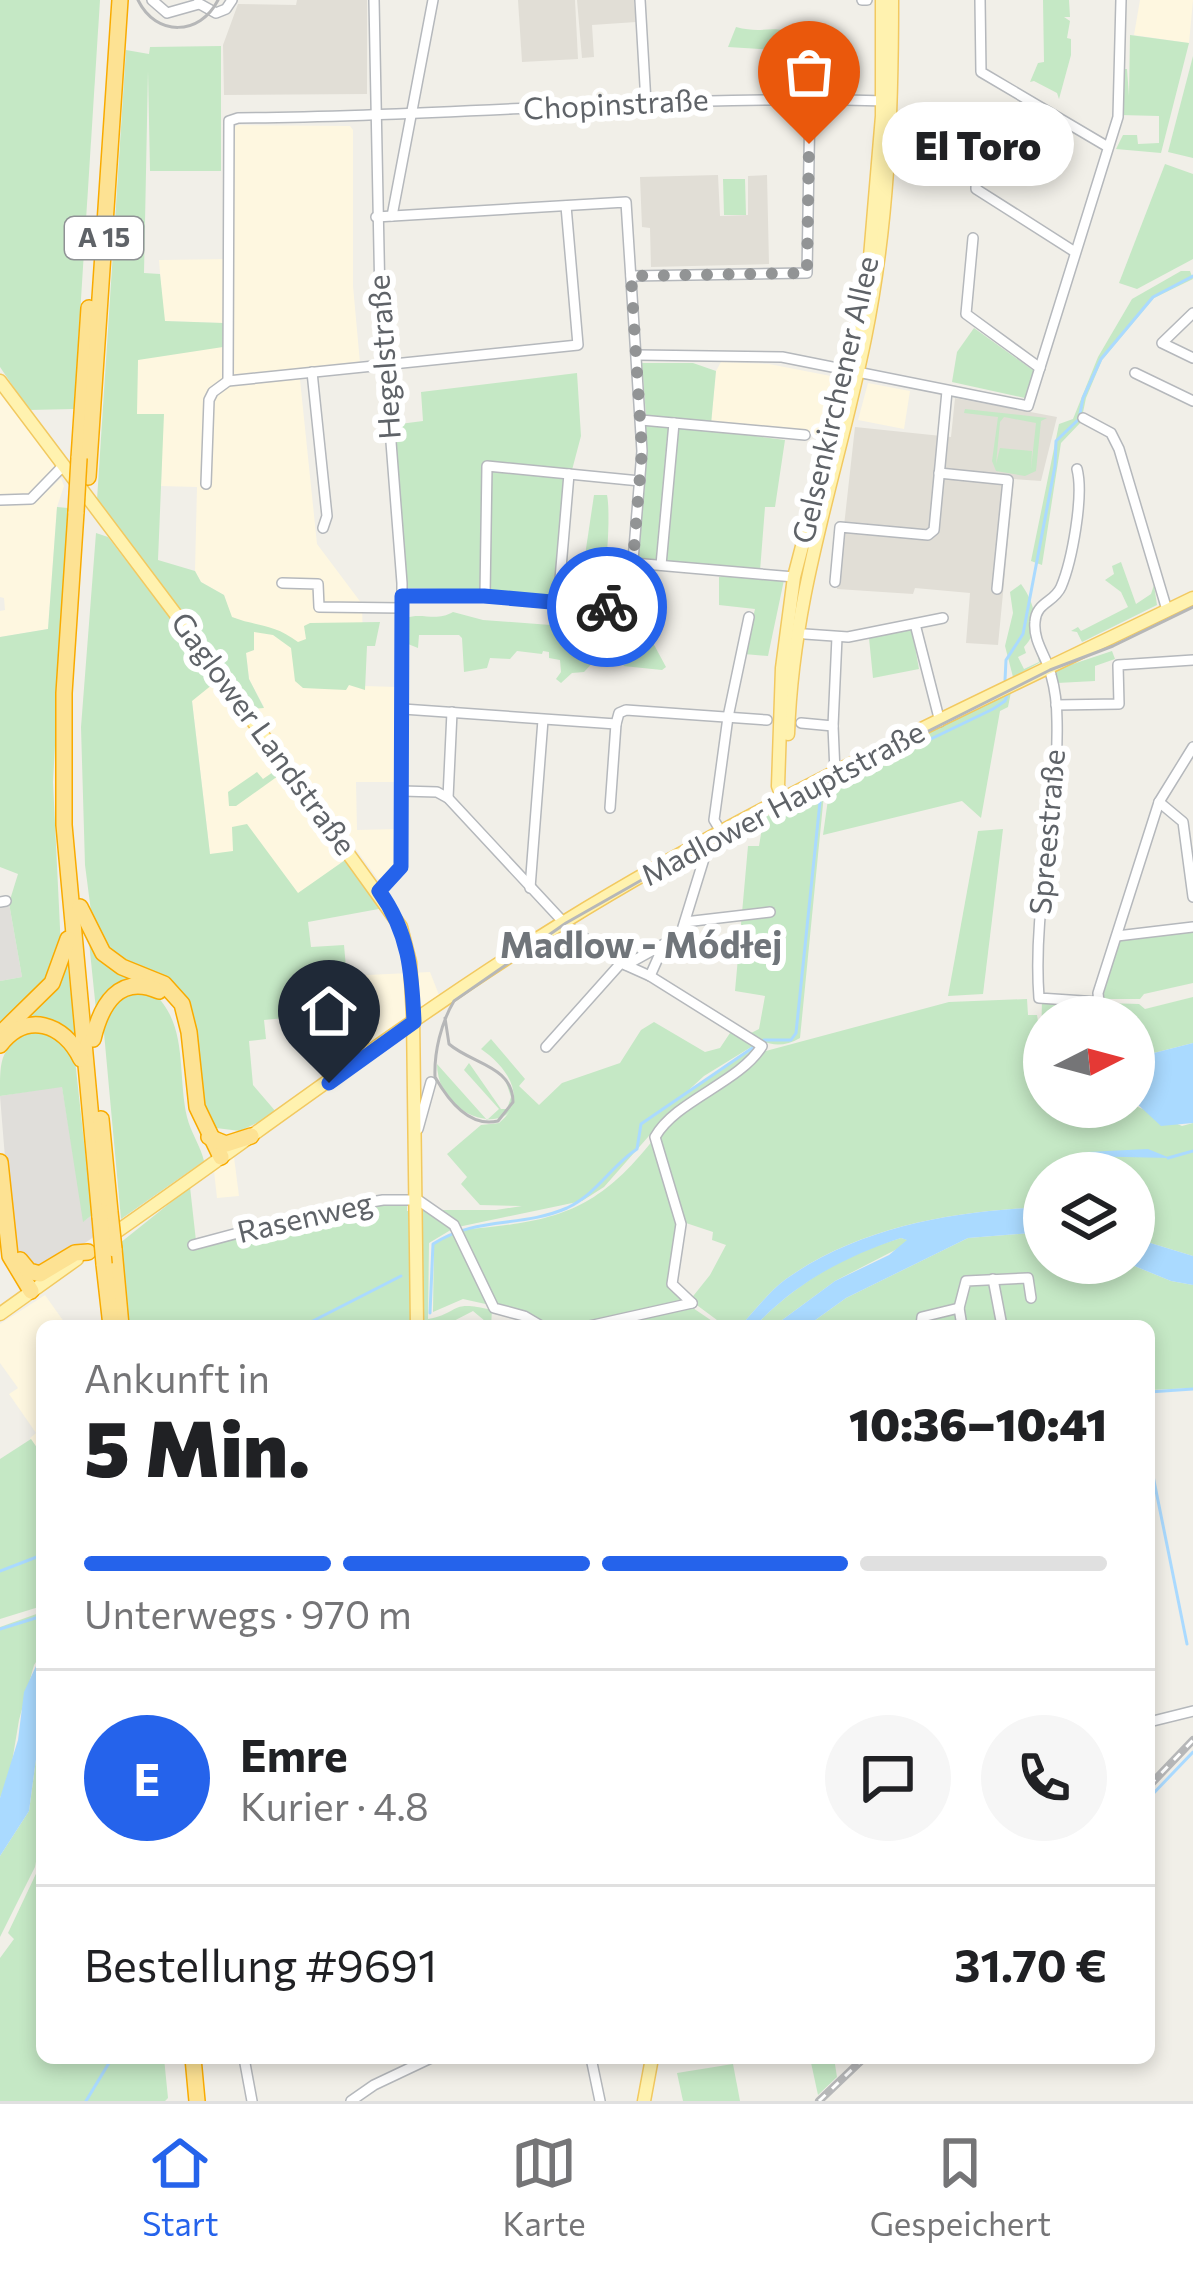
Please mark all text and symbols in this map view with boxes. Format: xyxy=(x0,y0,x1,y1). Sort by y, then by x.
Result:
pin xyxy=(758,21.0,860,144)
icon: bag xyxy=(776,39,842,105)
street label: Chopinstraße xyxy=(522,79,709,126)
callout: El Toro xyxy=(881,102,1073,186)
text: El Toro xyxy=(915,120,1041,168)
road number: A 15 xyxy=(65,217,143,259)
street label: Gelsenkirchener Allee xyxy=(783,252,885,547)
street label: Hegelstraße xyxy=(358,274,407,441)
courier xyxy=(547,547,667,667)
icon: bike xyxy=(574,574,640,640)
street label: Gaglower Landstraße xyxy=(165,604,365,861)
street label: Madlower Hauptstraße xyxy=(634,711,930,892)
street label: Spreestraße xyxy=(1020,748,1071,916)
district label: Madlow - Módłej xyxy=(500,921,782,965)
pin xyxy=(278,960,380,1083)
icon: home xyxy=(296,978,362,1044)
north arrow xyxy=(1023,996,1155,1128)
map controls xyxy=(1023,996,1155,1284)
button: layers xyxy=(1023,1152,1155,1284)
street label: Rasenweg xyxy=(233,1182,376,1249)
text: Ankunft in xyxy=(84,1353,270,1401)
text: 10:36–10:41 xyxy=(849,1395,1107,1450)
text: 5 Min. xyxy=(84,1398,310,1493)
text: Unterwegs · 970 m xyxy=(84,1589,412,1637)
button: chat xyxy=(825,1715,951,1841)
button: phone xyxy=(981,1715,1107,1841)
text: Emre xyxy=(240,1726,348,1781)
text: E xyxy=(134,1750,160,1805)
text: Kurier · 4.8 xyxy=(240,1781,429,1829)
text: Bestellung #9691 xyxy=(84,1936,437,1991)
text: 31.70 € xyxy=(954,1936,1107,1991)
tab: Start xyxy=(142,2130,218,2243)
tab: Karte xyxy=(502,2130,586,2243)
tab: Gespeichert xyxy=(870,2130,1051,2243)

